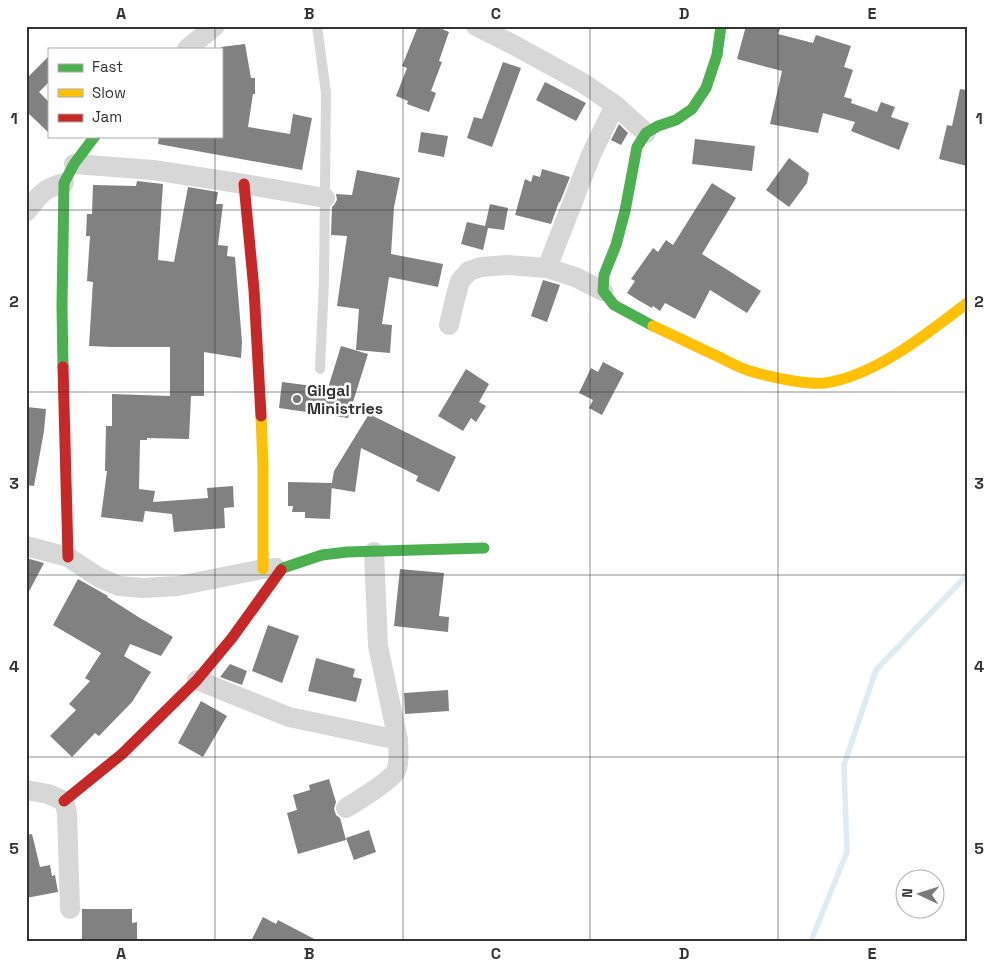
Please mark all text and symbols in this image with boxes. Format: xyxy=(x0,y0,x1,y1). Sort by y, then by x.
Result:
text: A xyxy=(116,3,126,24)
text: B xyxy=(304,3,314,24)
text: C xyxy=(491,3,501,24)
text: D xyxy=(679,3,689,24)
text: E xyxy=(868,3,877,24)
legend xyxy=(48,48,222,138)
text: Fast xyxy=(92,57,123,76)
text: Slow xyxy=(92,83,126,102)
text: Jam xyxy=(92,107,122,126)
text: 1 xyxy=(10,108,18,129)
text: 1 xyxy=(975,108,983,129)
text: 2 xyxy=(9,291,19,312)
text: 2 xyxy=(974,291,984,312)
place label: Gilgal Ministries xyxy=(307,380,383,419)
marker: Gilgal Ministries xyxy=(291,393,303,405)
text: 3 xyxy=(9,473,19,494)
text: 3 xyxy=(974,473,984,494)
text: 4 xyxy=(9,656,19,677)
text: 4 xyxy=(974,656,984,677)
text: 5 xyxy=(9,838,19,859)
text: 5 xyxy=(974,838,984,859)
north arrow xyxy=(896,870,946,920)
text: N xyxy=(898,888,916,898)
text: A xyxy=(116,943,126,964)
text: B xyxy=(304,943,314,964)
text: C xyxy=(491,943,501,964)
text: D xyxy=(679,943,689,964)
text: E xyxy=(868,943,877,964)

